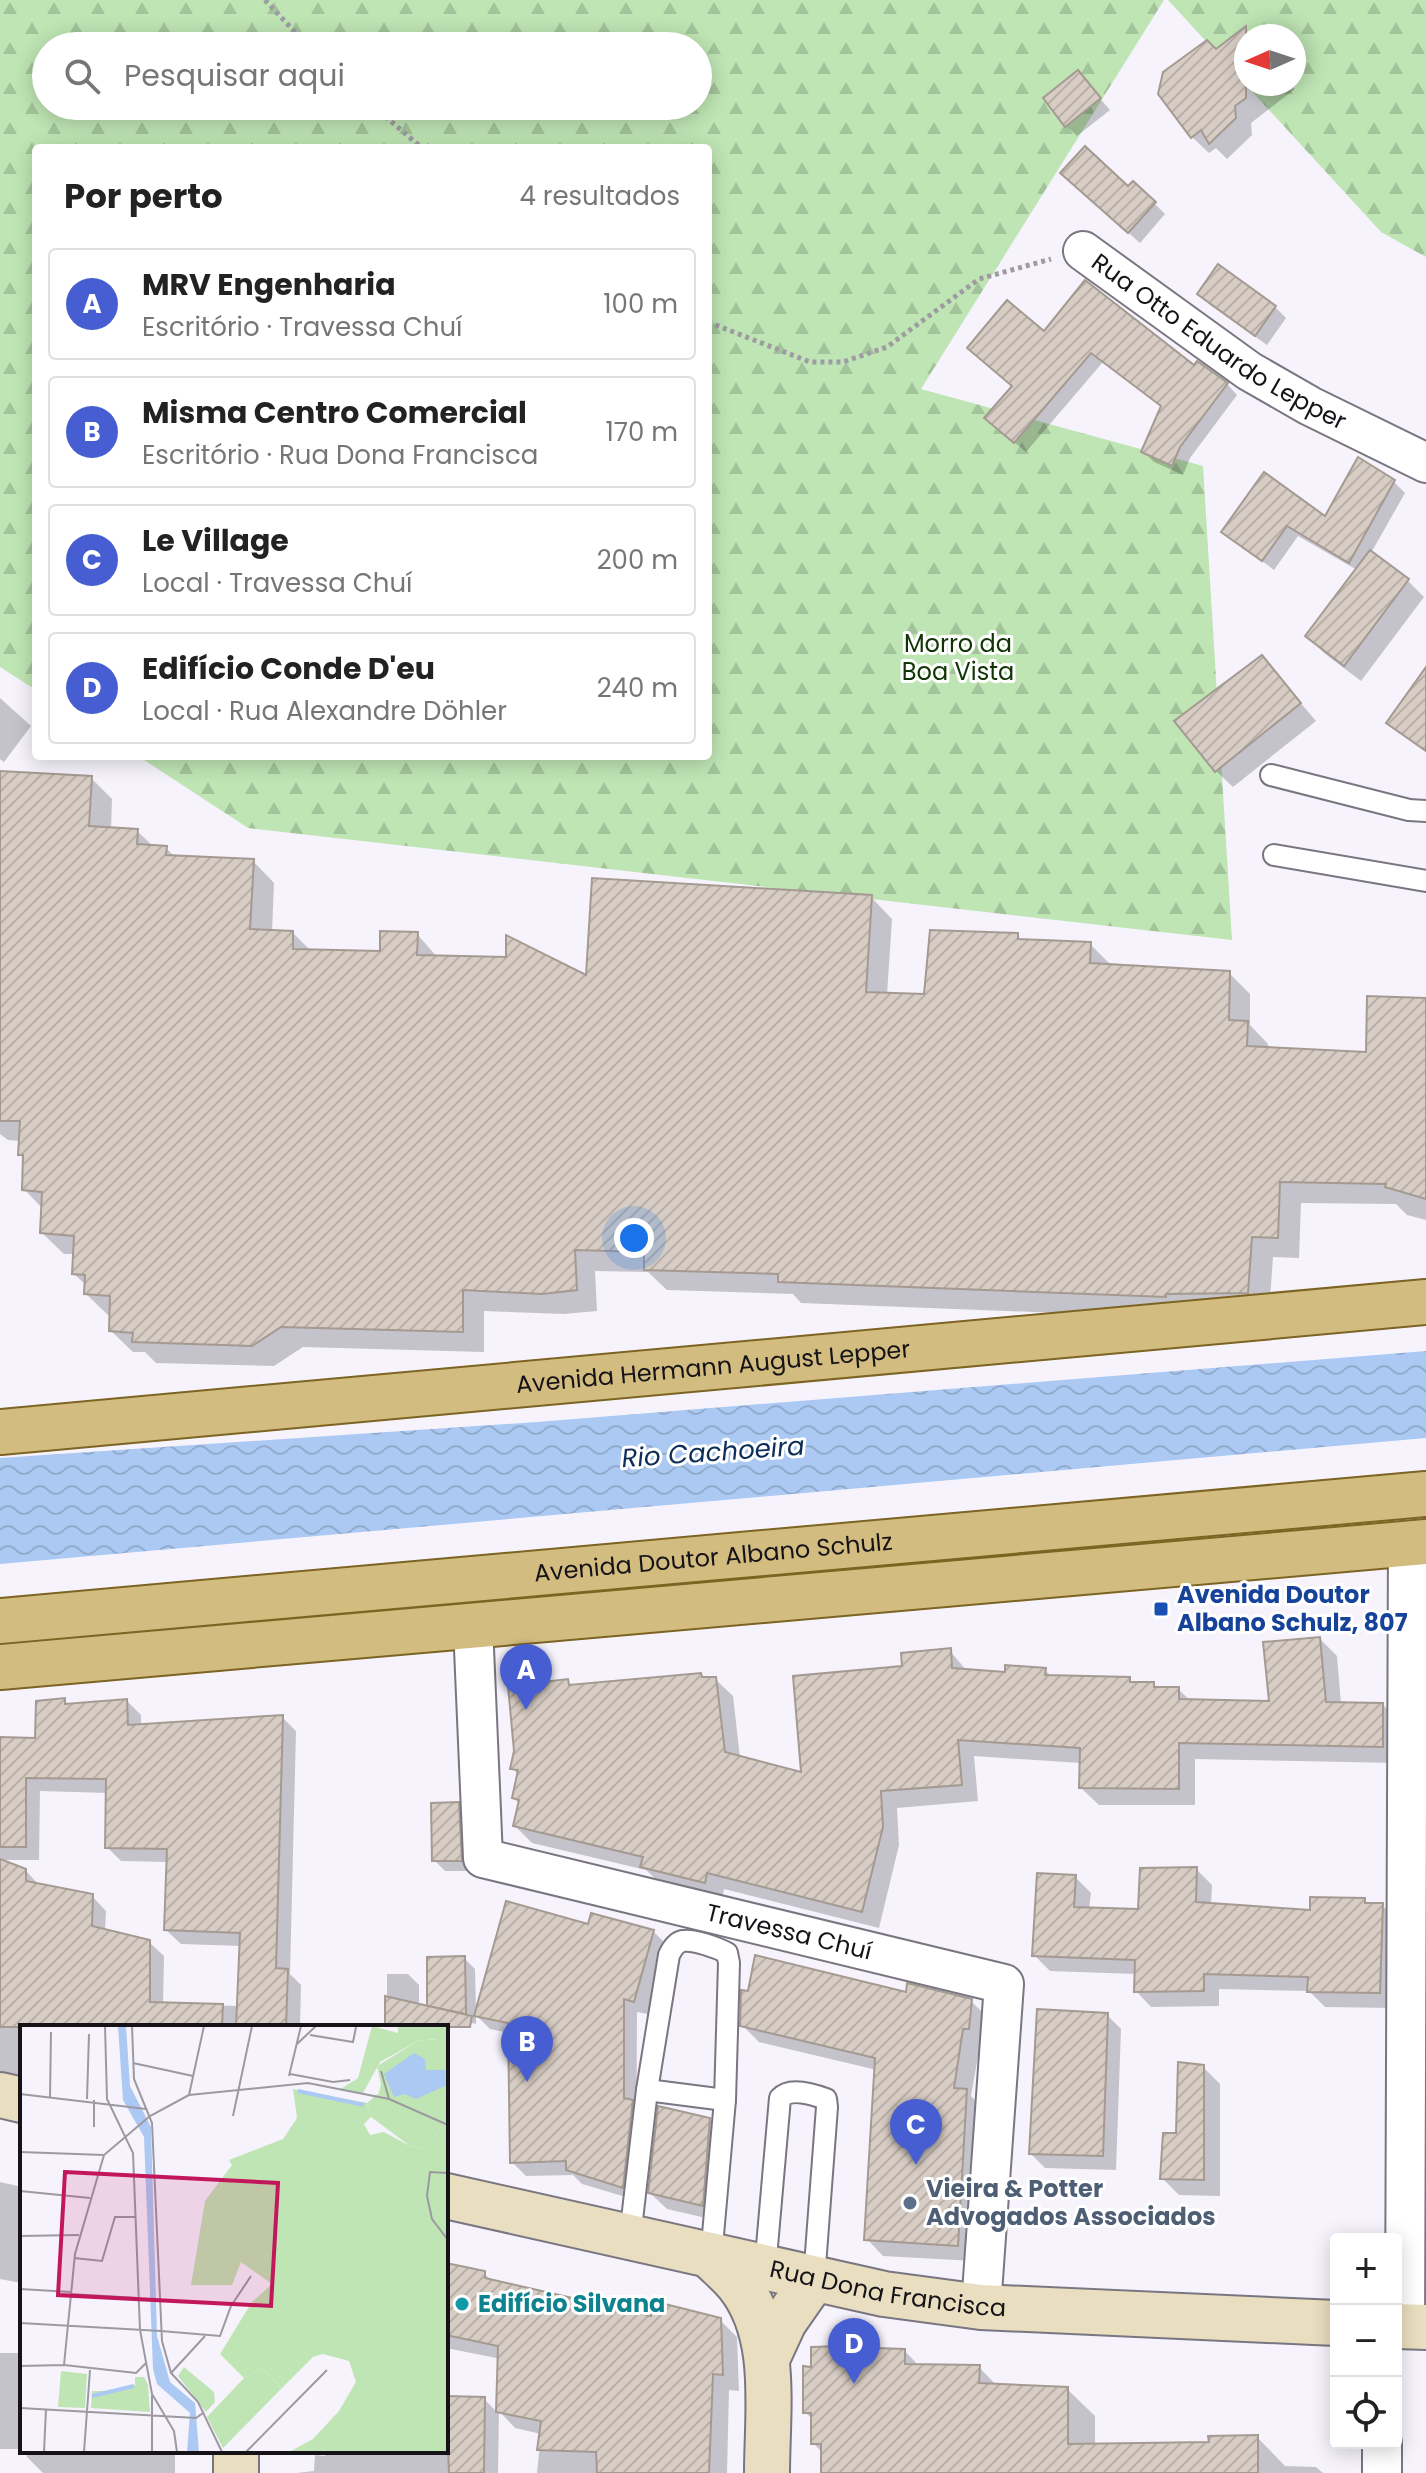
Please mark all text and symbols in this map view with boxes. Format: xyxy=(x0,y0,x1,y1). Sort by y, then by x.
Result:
north arrow xyxy=(1234,24,1306,96)
search box xyxy=(32,32,712,120)
icon: search xyxy=(60,54,104,98)
text: Pesquisar aqui xyxy=(124,54,345,97)
text: Por perto xyxy=(64,172,223,220)
text: 4 resultados xyxy=(519,178,680,214)
street label: Rua Otto Eduardo Lepper xyxy=(1085,246,1352,437)
text: MRV Engenharia xyxy=(142,263,396,306)
text: A xyxy=(82,286,102,322)
text: 100 m xyxy=(603,286,678,322)
text: Escritório · Travessa Chuí xyxy=(142,309,462,345)
text: Misma Centro Comercial xyxy=(142,391,527,434)
text: B xyxy=(83,414,101,450)
text: 170 m xyxy=(605,414,678,450)
text: Escritório · Rua Dona Francisca xyxy=(142,437,538,473)
text: Le Village xyxy=(142,519,289,562)
text: C xyxy=(82,542,102,578)
text: 200 m xyxy=(597,542,678,578)
text: Local · Travessa Chuí xyxy=(142,565,412,601)
park label: Morro da Boa Vista xyxy=(902,627,1014,688)
text: Edifício Conde D'eu xyxy=(142,647,435,690)
text: D xyxy=(83,670,101,706)
text: 240 m xyxy=(597,670,678,706)
text: Local · Rua Alexandre Döhler xyxy=(142,693,507,729)
your location xyxy=(614,1218,654,1258)
street label: Avenida Hermann August Lepper xyxy=(514,1332,912,1401)
water label: Rio Cachoeira xyxy=(620,1428,806,1476)
street label: Avenida Doutor Albano Schulz xyxy=(532,1525,894,1589)
place label: Avenida Doutor Albano Schulz, 807 xyxy=(1177,1578,1408,1639)
marker: Avenida Doutor Albano Schulz, 807 xyxy=(1152,1600,1170,1618)
pin: A xyxy=(500,1644,552,1710)
street label: Travessa Chuí xyxy=(703,1896,875,1967)
pin: B xyxy=(501,2016,553,2082)
inset map xyxy=(20,2025,448,2453)
pin: C xyxy=(890,2099,942,2165)
place label: Vieira & Potter Advogados Associados xyxy=(926,2172,1216,2233)
marker: Vieira & Potter Advogados Associados xyxy=(901,2194,919,2212)
map controls xyxy=(1330,2233,1402,2449)
button: + xyxy=(1330,2233,1402,2305)
street label: Rua Dona Francisca xyxy=(767,2252,1007,2324)
place label: Edifício Silvana xyxy=(478,2287,665,2320)
marker: Edifício Silvana xyxy=(453,2295,471,2313)
button: − xyxy=(1330,2305,1402,2377)
pin: D xyxy=(828,2318,880,2384)
button: locate xyxy=(1330,2377,1402,2449)

